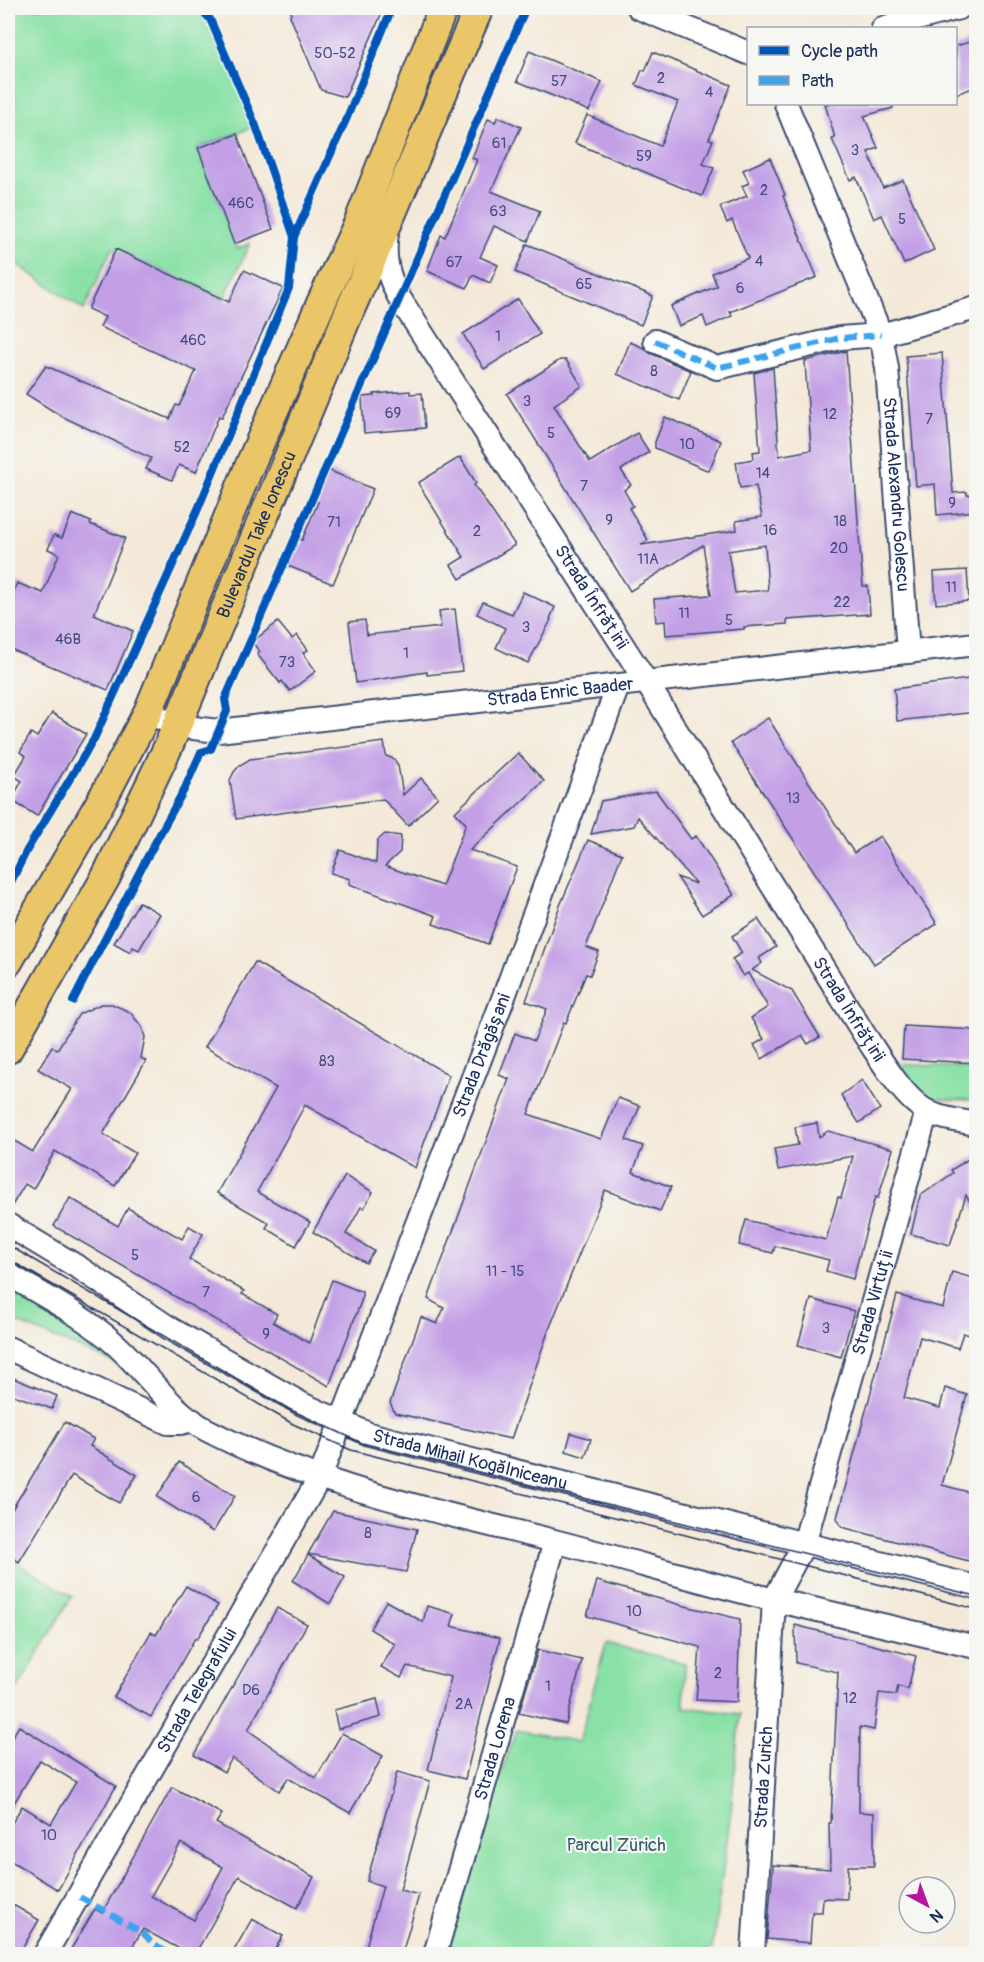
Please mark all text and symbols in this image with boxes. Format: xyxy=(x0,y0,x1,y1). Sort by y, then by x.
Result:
legend xyxy=(747,27,957,105)
text: Cycle path xyxy=(801,40,878,63)
house number: 50-52 xyxy=(314,44,356,63)
house number: 2 xyxy=(657,69,665,88)
text: Path xyxy=(801,70,834,93)
house number: 57 xyxy=(551,72,567,91)
house number: 4 xyxy=(705,83,714,102)
house number: 61 xyxy=(492,134,506,153)
house number: 3 xyxy=(851,141,859,160)
house number: 59 xyxy=(636,147,652,166)
house number: 2 xyxy=(760,181,768,200)
house number: 46C xyxy=(228,194,254,213)
house number: 63 xyxy=(489,202,507,221)
house number: 5 xyxy=(898,210,906,229)
house number: 4 xyxy=(755,252,764,271)
house number: 67 xyxy=(446,253,462,272)
house number: 65 xyxy=(576,275,592,294)
house number: 6 xyxy=(736,279,744,298)
house number: 1 xyxy=(495,327,501,346)
house number: 46C xyxy=(180,331,206,350)
house number: 8 xyxy=(650,362,658,381)
house number: 3 xyxy=(523,392,531,411)
street label: Strada Alexandru Golescu xyxy=(877,396,914,592)
house number: 69 xyxy=(385,404,401,423)
house number: 12 xyxy=(823,405,837,424)
house number: 7 xyxy=(925,410,933,429)
house number: 5 xyxy=(547,424,555,443)
house number: 10 xyxy=(679,435,695,454)
house number: 52 xyxy=(174,438,190,457)
street label: Bulevardul Take Ionescu xyxy=(212,448,302,622)
house number: 14 xyxy=(756,464,771,483)
house number: 7 xyxy=(580,477,588,496)
house number: 9 xyxy=(948,494,956,513)
house number: 9 xyxy=(605,511,613,530)
house number: 18 xyxy=(833,512,847,531)
house number: 71 xyxy=(327,513,341,532)
house number: 16 xyxy=(763,521,777,540)
house number: 2 xyxy=(473,522,481,541)
house number: 20 xyxy=(830,539,848,558)
street label: Strada Înfrățirii xyxy=(549,541,633,654)
house number: 11A xyxy=(637,550,659,569)
house number: 11 xyxy=(945,578,957,597)
house number: 22 xyxy=(834,593,850,612)
house number: 11 xyxy=(678,604,690,623)
house number: 5 xyxy=(725,611,733,630)
house number: 3 xyxy=(522,618,530,637)
house number: 46B xyxy=(55,630,81,649)
house number: 1 xyxy=(403,644,409,663)
house number: 73 xyxy=(279,653,295,672)
street label: Strada Enric Baader xyxy=(486,672,635,712)
house number: 13 xyxy=(786,789,800,808)
street label: Strada Înfrățirii xyxy=(807,953,890,1066)
street label: Strada Drăgășani xyxy=(448,990,516,1121)
house number: 83 xyxy=(319,1052,335,1071)
house number: 5 xyxy=(131,1246,139,1265)
street label: Strada Virtuții xyxy=(847,1248,899,1358)
house number: 11 - 15 xyxy=(486,1262,524,1281)
house number: 7 xyxy=(202,1283,210,1302)
house number: 3 xyxy=(822,1319,830,1338)
house number: 9 xyxy=(262,1325,270,1344)
street label: Strada Mihail Kogălniceanu xyxy=(370,1424,570,1496)
house number: 6 xyxy=(192,1488,200,1507)
house number: 8 xyxy=(364,1524,372,1543)
house number: 10 xyxy=(626,1602,642,1621)
street label: Strada Telegrafului xyxy=(152,1624,242,1758)
house number: 2 xyxy=(714,1664,722,1683)
house number: 1 xyxy=(545,1677,551,1696)
house number: D6 xyxy=(242,1681,260,1700)
house number: 12 xyxy=(843,1689,857,1708)
street label: Strada Lorena xyxy=(469,1694,521,1803)
house number: 2A xyxy=(455,1695,473,1714)
street label: Strada Zurich xyxy=(749,1726,778,1829)
house number: 10 xyxy=(41,1826,57,1845)
park label: Parcul Zürich xyxy=(566,1834,666,1857)
north arrow xyxy=(897,1875,957,1935)
text: N xyxy=(925,1904,947,1927)

